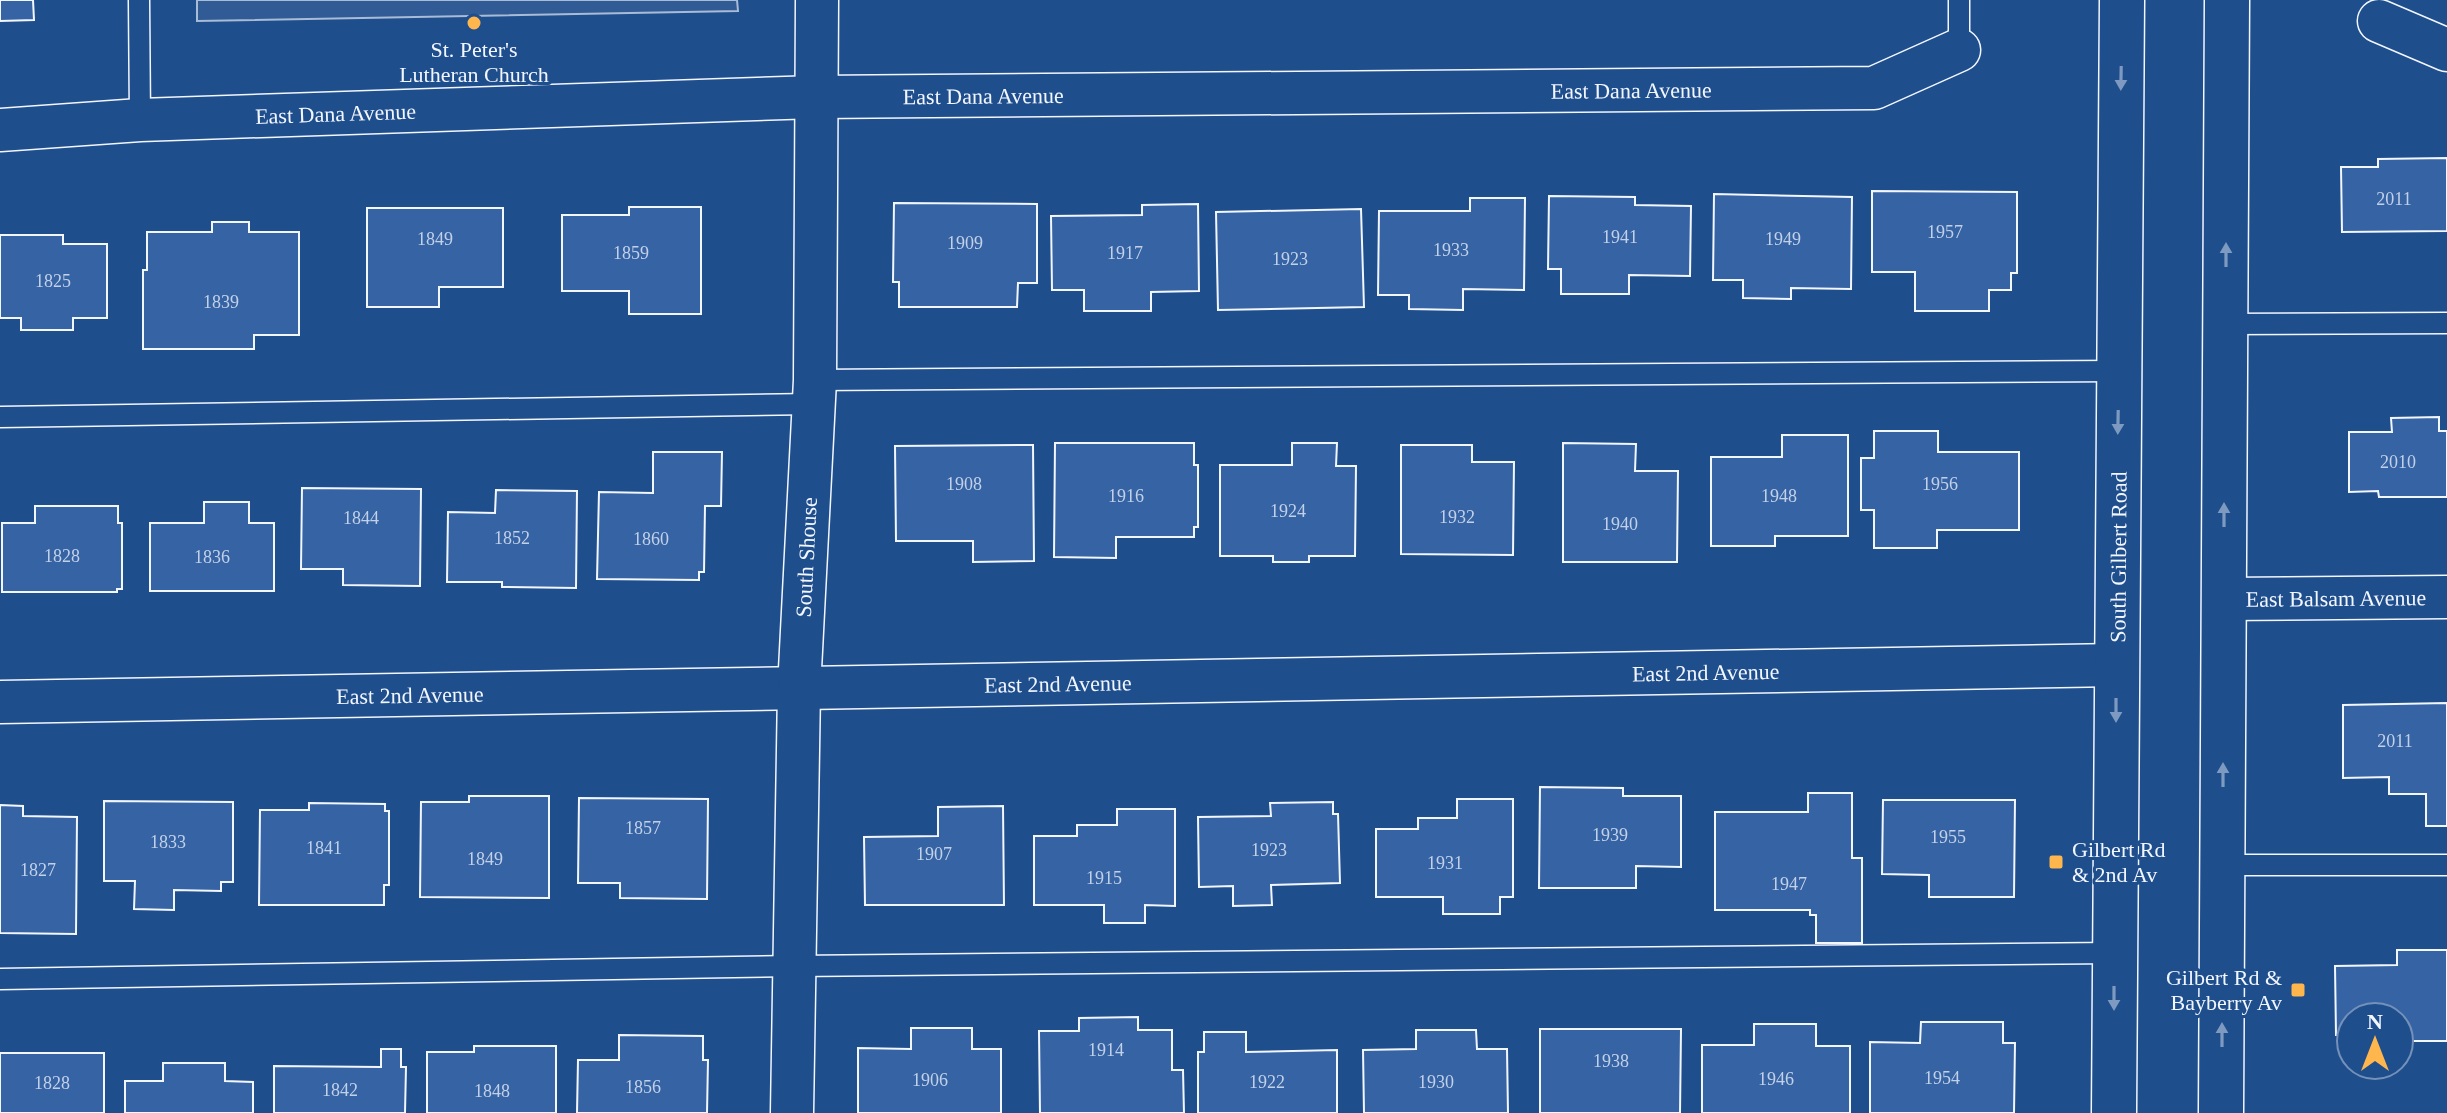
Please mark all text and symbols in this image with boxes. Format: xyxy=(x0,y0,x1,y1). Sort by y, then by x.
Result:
marker: St. Peter's Lutheran Church xyxy=(465,14,483,32)
place label: St. Peter's Lutheran Church xyxy=(399,37,549,87)
one-way arrow xyxy=(2115,66,2127,91)
street label: East Dana Avenue xyxy=(1551,77,1712,103)
street label: East Dana Avenue xyxy=(903,82,1064,109)
street label: East Dana Avenue xyxy=(255,98,416,129)
house number: 2011 xyxy=(2376,189,2412,209)
house number: 1957 xyxy=(1927,222,1963,242)
house number: 1941 xyxy=(1602,227,1638,247)
house number: 1849 xyxy=(417,229,453,249)
house number: 1949 xyxy=(1765,229,1801,249)
house number: 1909 xyxy=(947,233,983,253)
house number: 1933 xyxy=(1433,240,1469,260)
one-way arrow xyxy=(2219,242,2232,267)
house number: 1859 xyxy=(613,243,649,263)
house number: 1917 xyxy=(1107,243,1143,263)
house number: 1923 xyxy=(1272,249,1308,269)
house number: 1825 xyxy=(35,271,71,291)
house number: 1839 xyxy=(203,292,239,312)
one-way arrow xyxy=(2112,410,2124,435)
house number: 2010 xyxy=(2380,452,2416,472)
street label: South Gilbert Road xyxy=(2105,471,2131,643)
house number: 1908 xyxy=(946,474,982,494)
house number: 1956 xyxy=(1922,474,1958,494)
house number: 1916 xyxy=(1108,486,1144,506)
house number: 1948 xyxy=(1761,486,1797,506)
street label: South Shouse xyxy=(790,496,821,618)
house number: 1924 xyxy=(1270,501,1306,521)
one-way arrow xyxy=(2218,502,2230,527)
house number: 1932 xyxy=(1439,507,1475,527)
house number: 1844 xyxy=(343,508,379,528)
house number: 1940 xyxy=(1602,514,1638,534)
house number: 1852 xyxy=(494,528,530,548)
house number: 1860 xyxy=(633,529,669,549)
house number: 1828 xyxy=(44,546,80,566)
house number: 1836 xyxy=(194,547,230,567)
street label: East Balsam Avenue xyxy=(2246,585,2426,611)
street label: East 2nd Avenue xyxy=(1632,658,1780,686)
street label: East 2nd Avenue xyxy=(984,670,1132,697)
street label: East 2nd Avenue xyxy=(336,681,484,709)
one-way arrow xyxy=(2110,698,2122,723)
house number: 2011 xyxy=(2377,731,2413,751)
one-way arrow xyxy=(2217,762,2229,787)
house number: 1857 xyxy=(625,818,661,838)
house number: 1939 xyxy=(1592,825,1628,845)
house number: 1955 xyxy=(1930,827,1966,847)
house number: 1833 xyxy=(150,832,186,852)
place label: Gilbert Rd & 2nd Av xyxy=(2072,837,2166,887)
house number: 1841 xyxy=(306,838,342,858)
house number: 1923 xyxy=(1251,840,1287,860)
house number: 1907 xyxy=(916,844,952,864)
house number: 1849 xyxy=(467,849,503,869)
house number: 1931 xyxy=(1427,853,1463,873)
marker: Gilbert Rd & 2nd Av xyxy=(2047,853,2065,871)
house number: 1827 xyxy=(20,860,56,880)
house number: 1915 xyxy=(1086,868,1122,888)
house number: 1947 xyxy=(1771,874,1807,894)
place label: Gilbert Rd & Bayberry Av xyxy=(2166,965,2282,1015)
marker: Gilbert Rd & Bayberry Av xyxy=(2289,981,2307,999)
one-way arrow xyxy=(2108,986,2120,1011)
north arrow xyxy=(2335,1001,2415,1081)
text: N xyxy=(2367,1009,2383,1034)
one-way arrow xyxy=(2216,1022,2228,1047)
house number: 1914 xyxy=(1088,1040,1124,1060)
house number: 1938 xyxy=(1593,1051,1629,1071)
house number: 1954 xyxy=(1924,1068,1960,1088)
house number: 1946 xyxy=(1758,1069,1794,1089)
house number: 1906 xyxy=(912,1070,948,1090)
house number: 1922 xyxy=(1249,1072,1285,1092)
house number: 1930 xyxy=(1418,1072,1454,1092)
house number: 1828 xyxy=(34,1073,70,1093)
house number: 1856 xyxy=(625,1077,661,1097)
house number: 1842 xyxy=(322,1080,358,1100)
house number: 1848 xyxy=(474,1081,510,1101)

